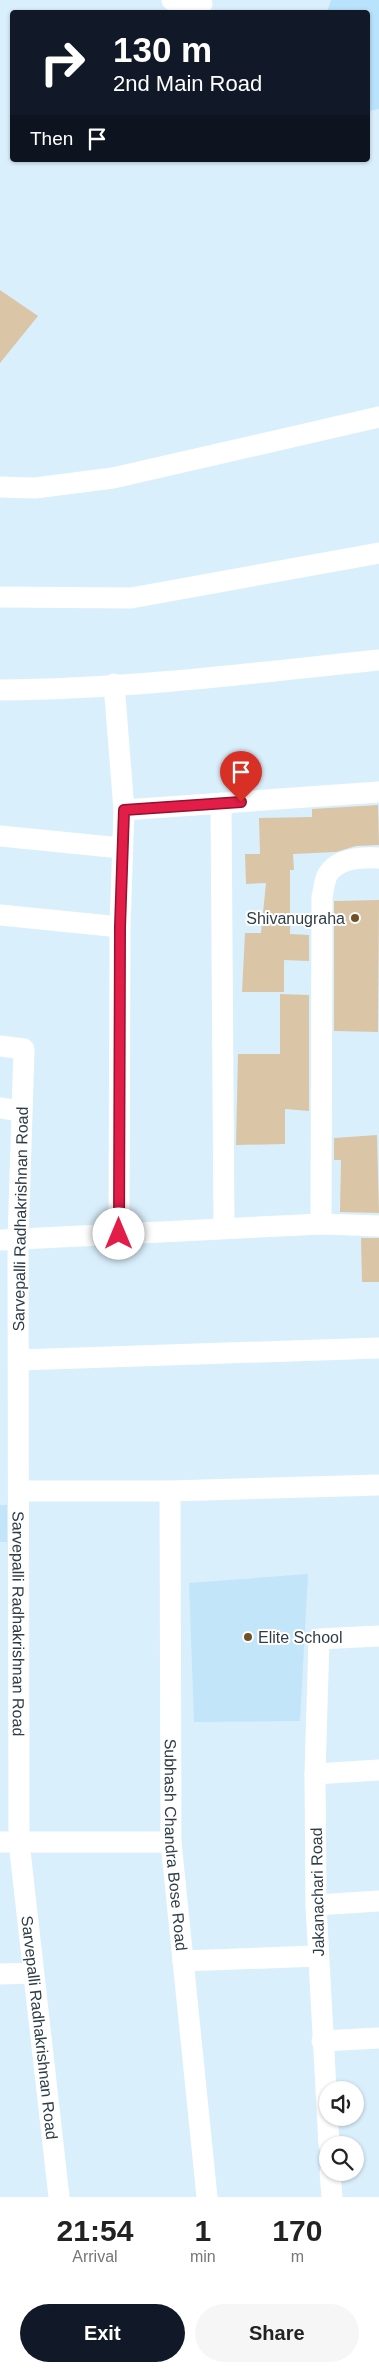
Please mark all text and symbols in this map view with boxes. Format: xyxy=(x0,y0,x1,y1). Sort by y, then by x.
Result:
icon: right xyxy=(30,30,95,95)
text: 130 m xyxy=(113,30,212,69)
text: 2nd Main Road xyxy=(113,71,262,96)
icon: arrive xyxy=(83,125,111,153)
text: Then xyxy=(30,128,73,149)
pin xyxy=(220,751,262,802)
icon: arrive xyxy=(227,758,255,786)
place label: Shivanugraha xyxy=(246,910,345,927)
marker: Shivanugraha xyxy=(349,912,361,924)
street label: Sarvepalli Radhakrishnan Road xyxy=(10,1106,31,1332)
position arrow xyxy=(92,1207,144,1259)
street label: Sarvepalli Radhakrishnan Road xyxy=(9,1511,27,1736)
place label: Elite School xyxy=(258,1629,343,1646)
marker: Elite School xyxy=(242,1631,254,1643)
street label: Subhash Chandra Bose Road xyxy=(162,1739,190,1952)
street label: Jakanachari Road xyxy=(308,1827,327,1957)
street label: Sarvepalli Radhakrishnan Road xyxy=(18,1915,60,2140)
map controls xyxy=(319,2081,364,2181)
button: sound xyxy=(319,2081,364,2126)
button: search xyxy=(319,2136,364,2181)
text: 21:54 xyxy=(57,2214,133,2247)
text: 1 xyxy=(194,2214,211,2247)
text: 170 xyxy=(272,2214,322,2247)
text: Arrival xyxy=(72,2248,118,2265)
text: min xyxy=(190,2248,216,2265)
text: m xyxy=(291,2248,304,2265)
button: Exit xyxy=(20,2304,185,2362)
button: Share xyxy=(195,2304,359,2362)

